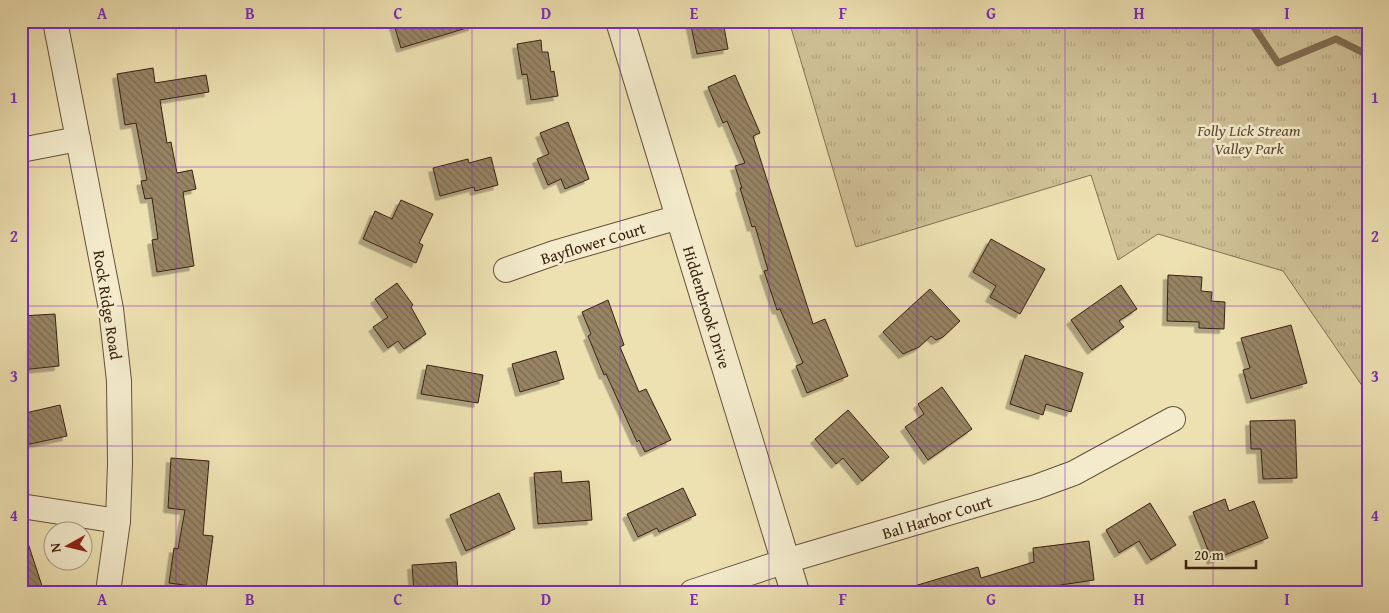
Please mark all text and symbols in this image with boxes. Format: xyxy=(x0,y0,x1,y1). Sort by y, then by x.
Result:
text: A xyxy=(97,1,108,25)
text: B xyxy=(245,1,255,25)
text: C xyxy=(393,1,403,25)
text: D xyxy=(541,1,551,25)
text: E xyxy=(690,1,699,25)
text: F xyxy=(839,1,847,25)
text: G xyxy=(986,1,996,25)
text: H xyxy=(1133,1,1145,25)
text: I xyxy=(1284,1,1290,25)
text: 1 xyxy=(10,85,18,109)
text: 1 xyxy=(1371,85,1379,109)
park label: Folly Lick Stream Valley Park xyxy=(1196,118,1301,160)
street label: Bayflower Court xyxy=(538,216,649,270)
text: 2 xyxy=(10,224,18,248)
text: 2 xyxy=(1371,224,1379,248)
street label: Hiddenbrook Drive xyxy=(677,243,737,371)
street label: Rock Ridge Road xyxy=(87,249,129,362)
text: 3 xyxy=(10,364,18,388)
text: 3 xyxy=(1371,364,1379,388)
street label: Bal Harbor Court xyxy=(879,489,995,545)
text: 4 xyxy=(10,503,18,527)
text: 4 xyxy=(1371,503,1379,527)
north arrow xyxy=(42,520,92,570)
scale bar xyxy=(1186,538,1256,570)
text: N xyxy=(44,541,66,554)
text: 20 m xyxy=(1194,544,1225,565)
text: A xyxy=(97,587,108,611)
text: B xyxy=(245,587,255,611)
text: C xyxy=(393,587,403,611)
text: D xyxy=(541,587,551,611)
text: E xyxy=(690,587,699,611)
text: F xyxy=(839,587,847,611)
text: G xyxy=(986,587,996,611)
text: H xyxy=(1133,587,1145,611)
text: I xyxy=(1284,587,1290,611)

